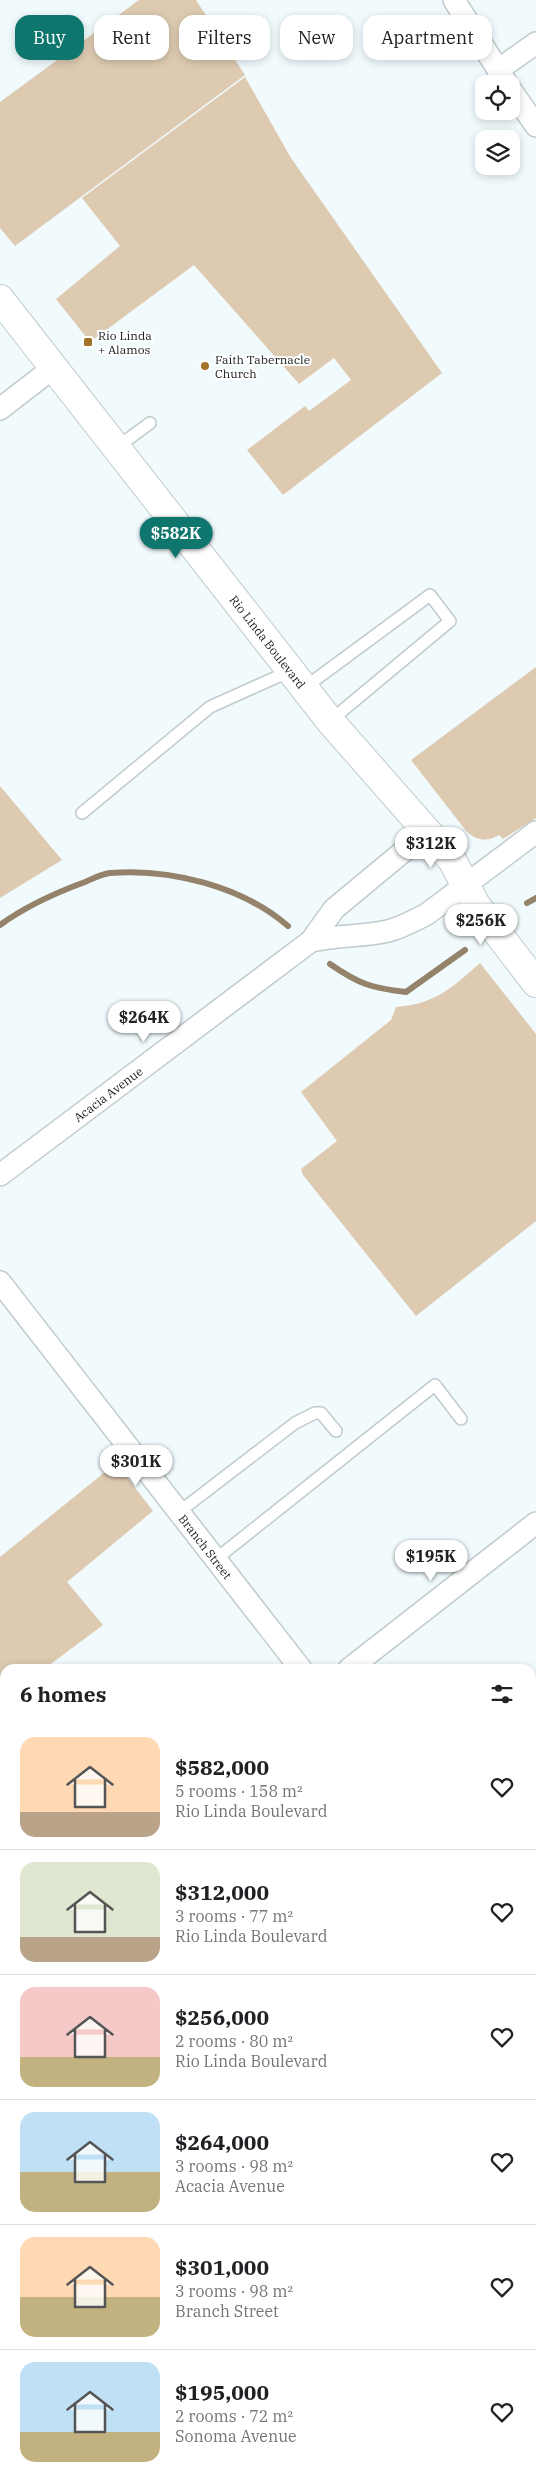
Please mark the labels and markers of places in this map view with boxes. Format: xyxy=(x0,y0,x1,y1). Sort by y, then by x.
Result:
place label: Rio Linda + Alamos xyxy=(98,328,152,357)
marker: Rio Linda + Alamos xyxy=(82,336,94,348)
place label: Faith Tabernacle Church xyxy=(215,352,310,381)
marker: Faith Tabernacle Church xyxy=(199,360,211,372)
pin: $582K xyxy=(141,516,211,559)
pin: $312K xyxy=(396,826,466,869)
pin: $256K xyxy=(446,904,516,946)
pin: $264K xyxy=(109,1000,179,1043)
pin: $301K xyxy=(101,1444,171,1487)
pin: $195K xyxy=(396,1540,466,1582)

